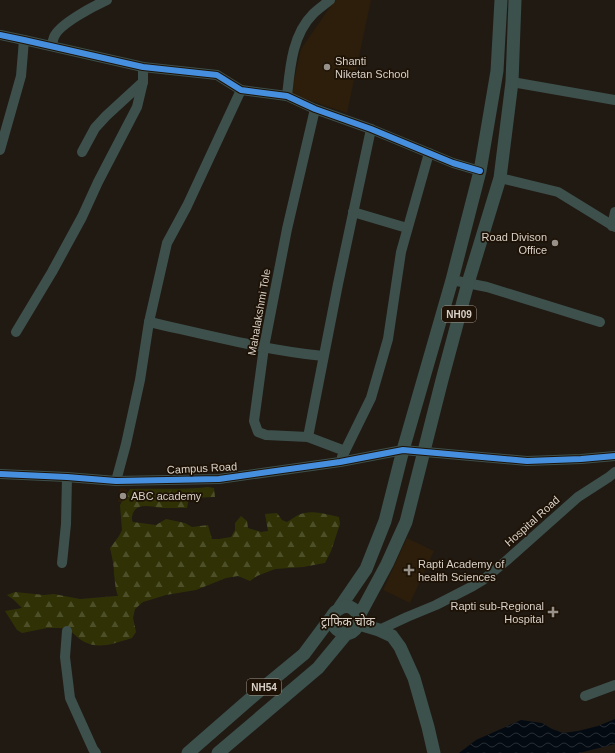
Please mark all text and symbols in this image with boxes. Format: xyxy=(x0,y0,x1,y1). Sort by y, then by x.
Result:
place label: Shanti Niketan School xyxy=(335,55,409,80)
marker: Shanti Niketan School xyxy=(322,62,332,72)
place label: Road Divison Office xyxy=(482,231,547,256)
marker: Road Divison Office xyxy=(550,238,560,248)
street label: Mahalakshmi Tole xyxy=(245,268,273,356)
road number: NH09 xyxy=(442,306,476,322)
street label: Campus Road xyxy=(167,460,237,476)
place label: ABC academy xyxy=(131,490,202,502)
marker: ABC academy xyxy=(118,491,128,501)
street label: Hospital Road xyxy=(502,493,562,549)
place label: Rapti Academy of health Sciences xyxy=(418,558,505,583)
marker: Rapti Academy of health Sciences xyxy=(403,564,415,576)
place label: Rapti sub-Regional Hospital xyxy=(450,600,544,625)
marker: Rapti sub-Regional Hospital xyxy=(547,606,559,618)
district label: ट्राफिक चोक xyxy=(321,614,376,629)
road number: NH54 xyxy=(247,679,281,695)

